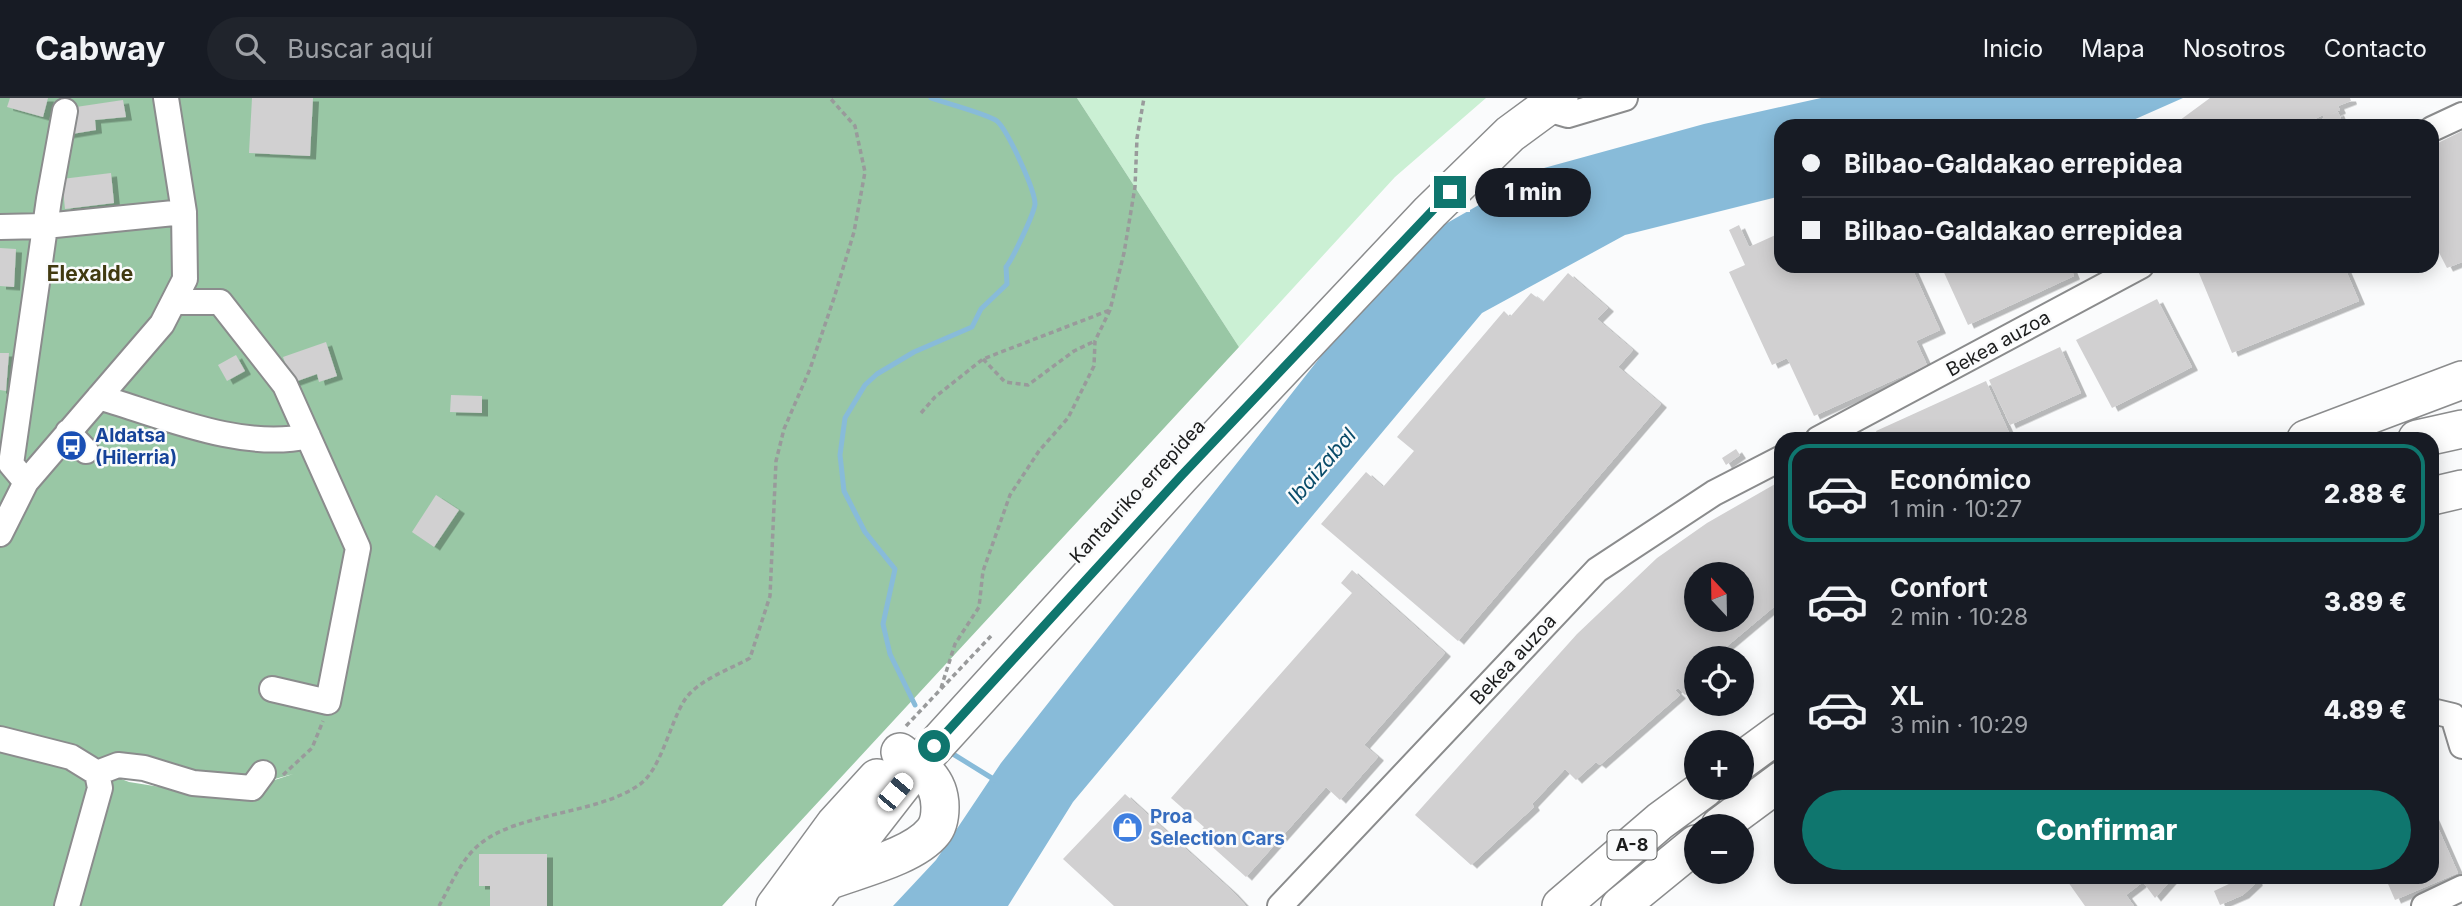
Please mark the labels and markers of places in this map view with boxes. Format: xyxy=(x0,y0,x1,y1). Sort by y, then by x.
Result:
place label: Aldatsa (Hilerria) xyxy=(95,424,177,469)
bus stop icon: Aldatsa (Hilerria) xyxy=(55,429,89,463)
place label: Proa Selection Cars xyxy=(1150,805,1285,850)
shop icon: Proa Selection Cars xyxy=(1110,810,1144,844)

